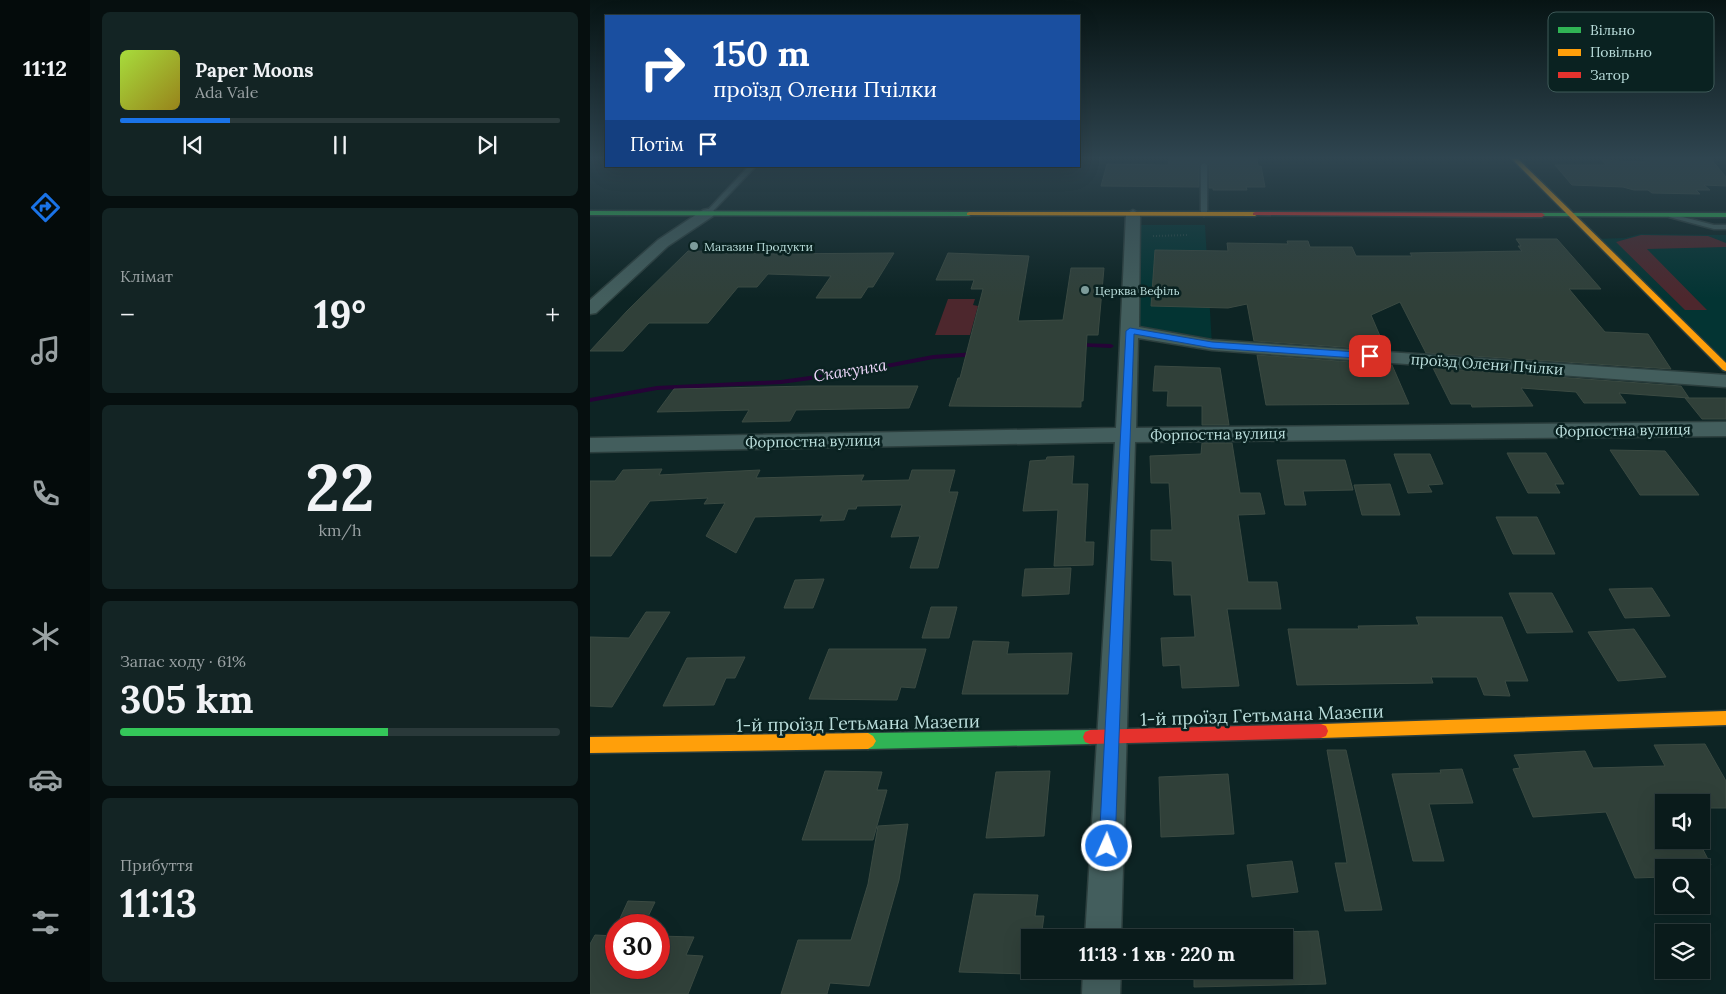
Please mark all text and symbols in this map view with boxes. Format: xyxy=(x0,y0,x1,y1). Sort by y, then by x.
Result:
legend xyxy=(1548,12,1714,92)
text: Вільно xyxy=(1590,21,1635,39)
text: 150 m xyxy=(713,31,810,76)
icon: right xyxy=(630,35,695,100)
text: Повільно xyxy=(1590,43,1652,61)
text: 11:12 xyxy=(23,54,67,82)
text: Paper Moons xyxy=(195,58,314,82)
text: Затор xyxy=(1590,66,1629,84)
text: проїзд Олени Пчілки xyxy=(713,75,937,103)
text: Ada Vale xyxy=(195,82,258,102)
icon: arrive xyxy=(694,130,722,158)
icon: previous xyxy=(179,131,207,159)
icon: pause xyxy=(326,131,354,159)
icon: next xyxy=(473,131,501,159)
text: Потім xyxy=(630,132,684,156)
icon: directions xyxy=(28,190,63,225)
place label: Магазин Продукти xyxy=(704,239,813,254)
marker: Магазин Продукти xyxy=(688,240,700,252)
text: Клімат xyxy=(120,266,173,286)
place label: Церква Вефіль xyxy=(1095,283,1180,298)
marker: Церква Вефіль xyxy=(1079,284,1091,296)
text: 19° xyxy=(314,290,366,338)
text: − xyxy=(120,297,135,333)
text: + xyxy=(545,297,560,333)
icon: music xyxy=(28,333,63,368)
pin xyxy=(1349,335,1391,377)
icon: arrive xyxy=(1356,342,1384,370)
street label: проїзд Олени Пчілки xyxy=(1410,349,1564,379)
water label: Скакунка xyxy=(812,354,888,386)
street label: Форпостна вулиця xyxy=(1555,419,1691,441)
street label: Форпостна вулиця xyxy=(1150,423,1286,445)
street label: Форпостна вулиця xyxy=(745,430,881,452)
text: 22 xyxy=(305,446,375,529)
icon: phone xyxy=(28,476,63,511)
text: km/h xyxy=(318,520,362,540)
icon: climate xyxy=(28,619,63,654)
text: Запас ходу · 61% xyxy=(120,651,246,671)
text: 305 km xyxy=(120,675,254,723)
street label: 1-й проїзд Гетьмана Мазепи xyxy=(1140,699,1384,731)
street label: 1-й проїзд Гетьмана Мазепи xyxy=(736,709,980,737)
icon: car xyxy=(28,762,63,797)
map controls xyxy=(1655,794,1710,979)
button: sound xyxy=(1655,794,1710,849)
position arrow xyxy=(1080,819,1132,871)
text: Прибуття xyxy=(120,855,193,875)
button: search xyxy=(1655,859,1710,914)
text: 11:13 xyxy=(120,879,197,927)
icon: filters xyxy=(28,905,63,940)
speed limit sign: 30 xyxy=(605,914,670,979)
button: layers xyxy=(1655,924,1710,979)
text: 11:13 · 1 хв · 220 m xyxy=(1079,942,1235,966)

